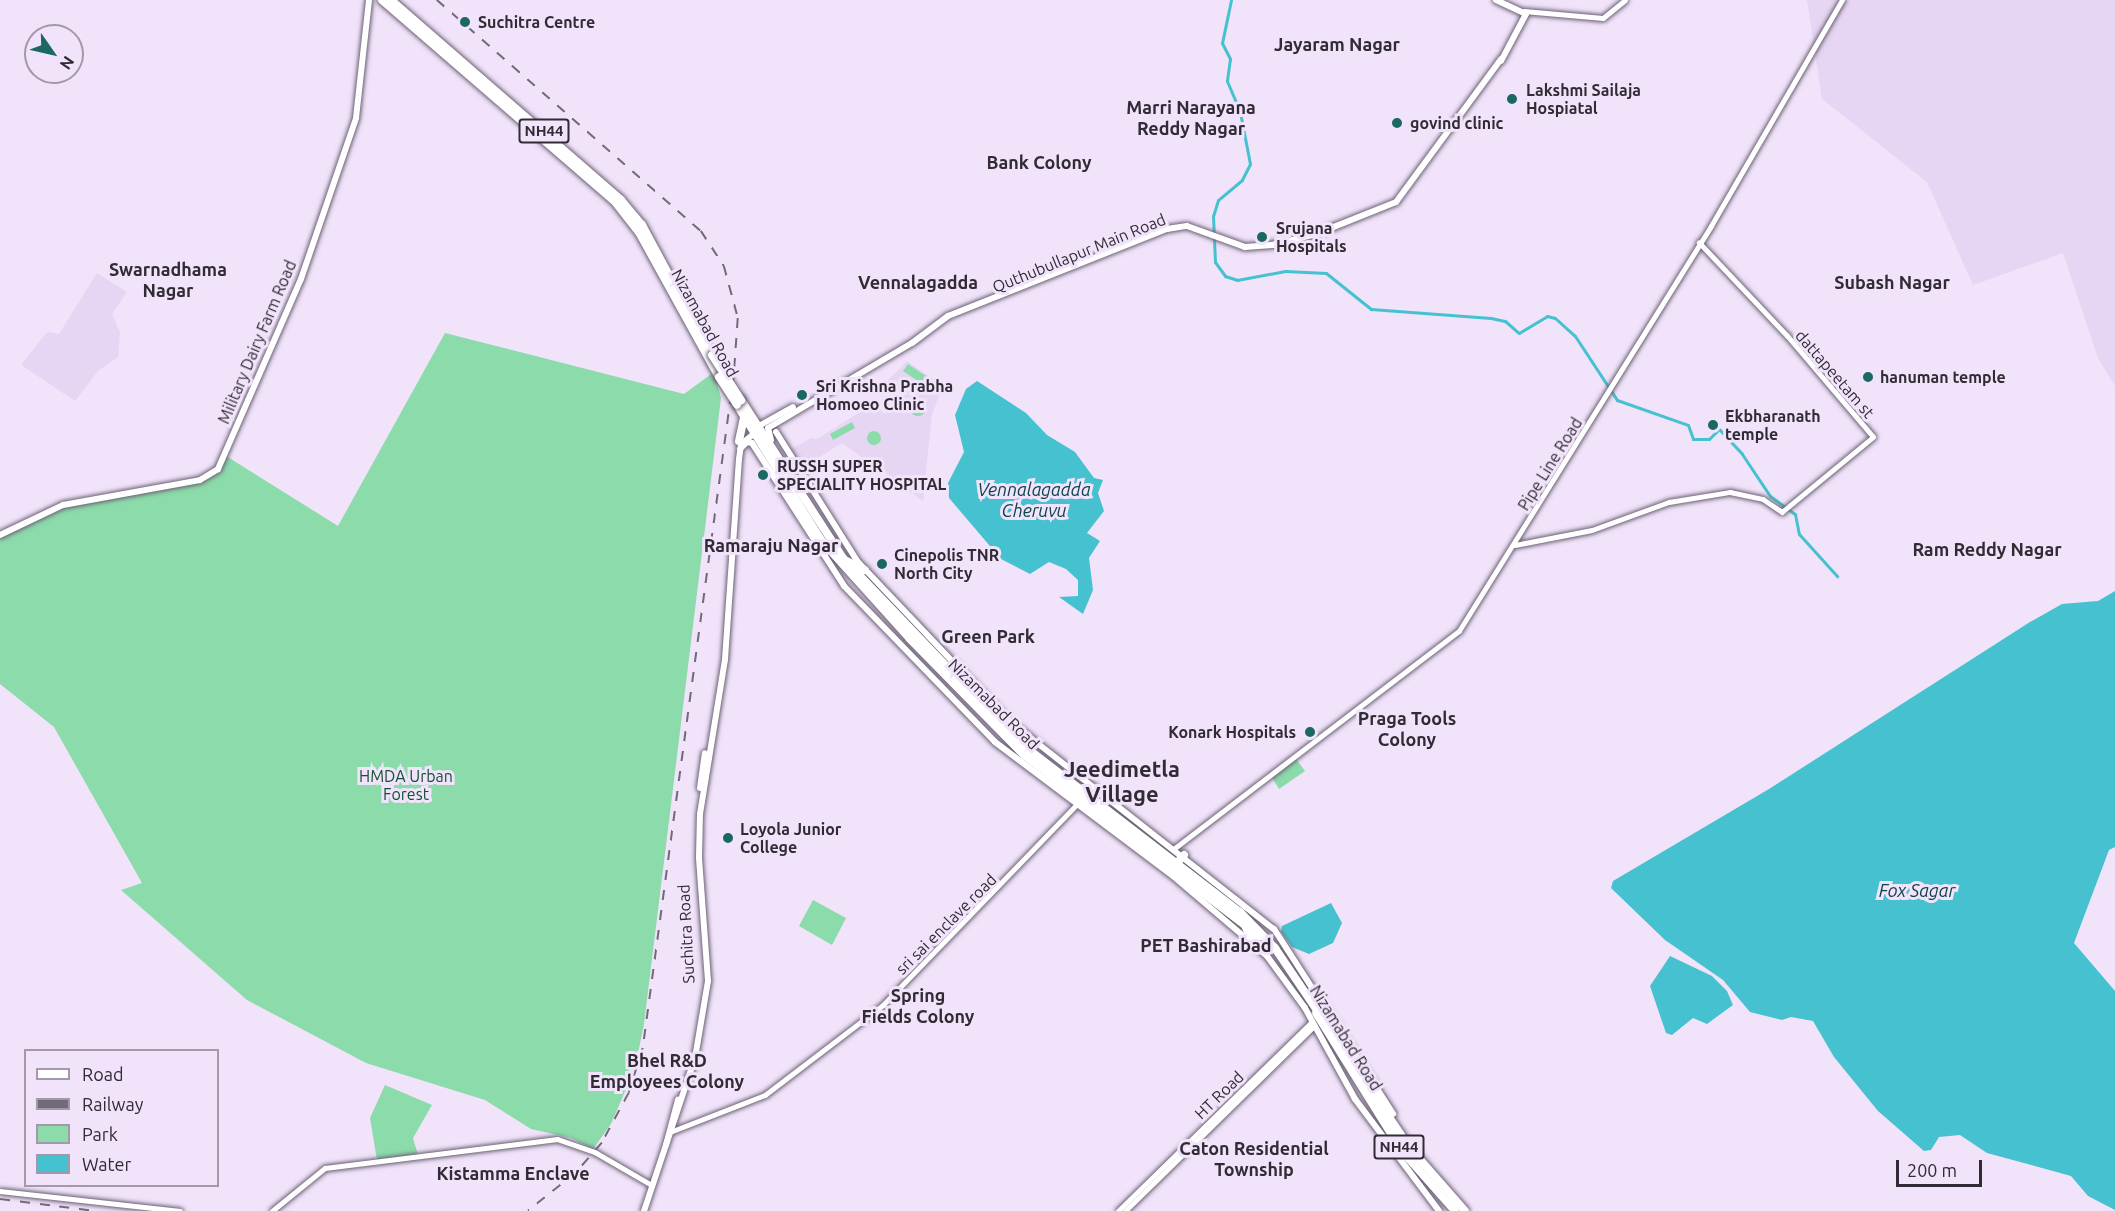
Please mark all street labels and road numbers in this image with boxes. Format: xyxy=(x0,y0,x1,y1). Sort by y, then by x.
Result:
road number: NH44 xyxy=(518,119,570,143)
street label: Quthubullapur Main Road xyxy=(990,209,1168,297)
street label: Military Dairy Farm Road xyxy=(214,257,300,427)
street label: Nizamabad Road xyxy=(667,266,743,380)
street label: dattapeetam st xyxy=(1791,326,1879,422)
street label: Pipe Line Road xyxy=(1514,414,1586,514)
street label: Nizamabad Road xyxy=(945,655,1043,753)
street label: sri sai enclave road xyxy=(892,870,1000,978)
street label: Suchitra Road xyxy=(674,884,698,984)
street label: Nizamabad Road xyxy=(1306,982,1386,1094)
street label: HT Road xyxy=(1191,1067,1247,1123)
road number: NH44 xyxy=(1374,1135,1424,1159)

